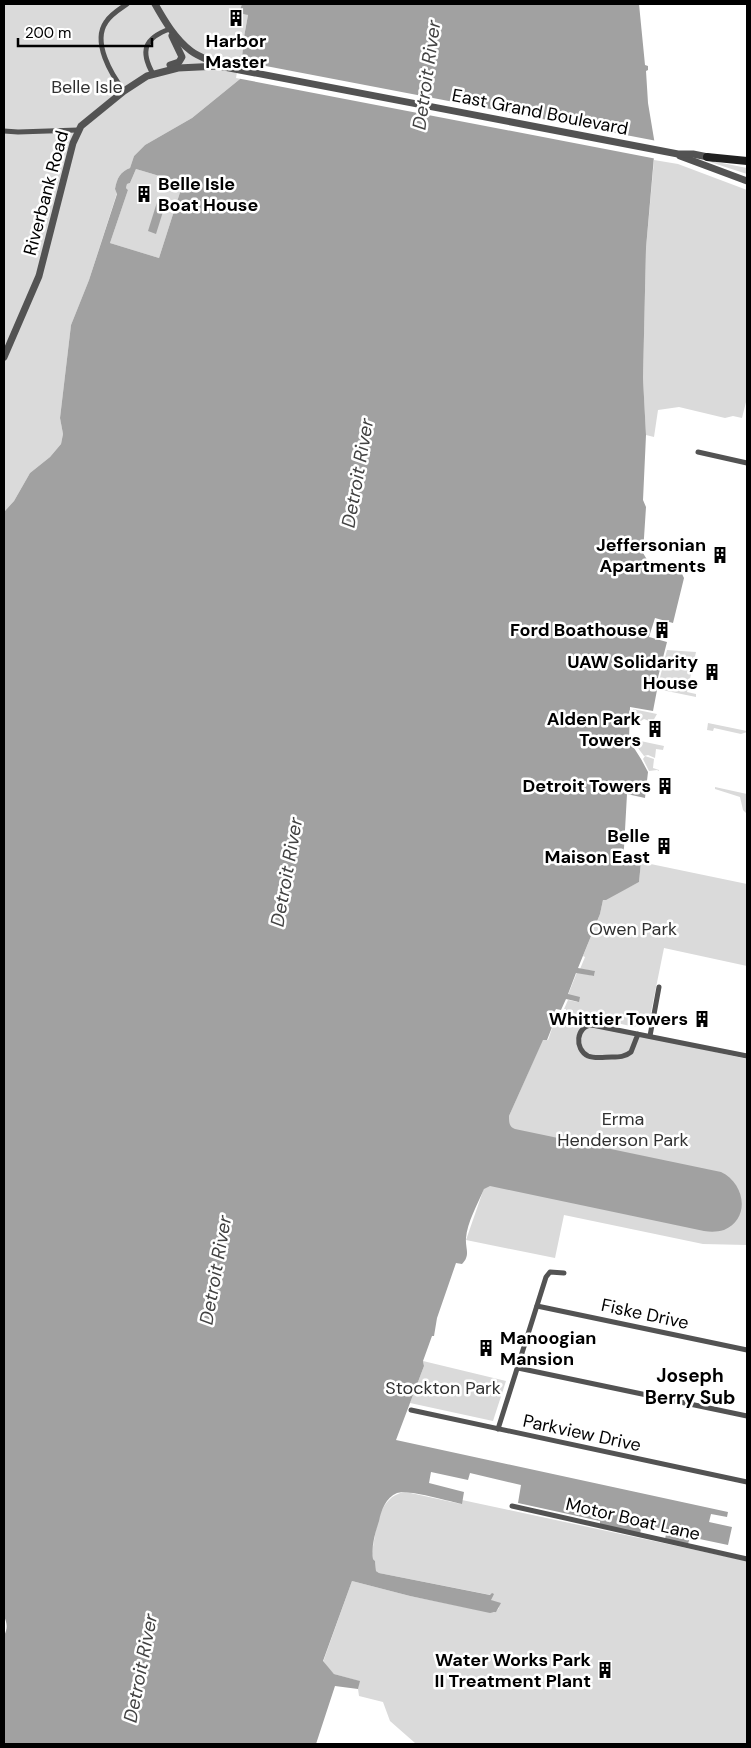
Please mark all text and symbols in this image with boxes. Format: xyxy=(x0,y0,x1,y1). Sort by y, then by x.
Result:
building icon: Harbor Master xyxy=(226,8,246,28)
scale bar xyxy=(18,15,151,47)
water label: Detroit River xyxy=(406,18,447,131)
text: 200 m xyxy=(25,23,71,43)
place label: Harbor Master xyxy=(205,29,267,74)
park label: Belle Isle xyxy=(51,75,123,99)
street label: East Grand Boulevard xyxy=(450,83,630,141)
street label: Riverbank Road xyxy=(18,128,74,258)
place label: Belle Isle Boat House xyxy=(158,172,258,217)
building icon: Belle Isle Boat House xyxy=(134,184,154,204)
water label: Detroit River xyxy=(336,416,380,530)
place label: Jeffersonian Apartments xyxy=(596,533,706,578)
building icon: Jeffersonian Apartments xyxy=(710,545,730,565)
place label: Ford Boathouse xyxy=(510,618,648,642)
building icon: Ford Boathouse xyxy=(652,620,672,640)
place label: UAW Solidarity House xyxy=(567,650,698,695)
building icon: UAW Solidarity House xyxy=(702,662,722,682)
place label: Alden Park Towers xyxy=(547,707,642,752)
building icon: Alden Park Towers xyxy=(645,719,665,739)
place label: Detroit Towers xyxy=(523,774,651,798)
building icon: Detroit Towers xyxy=(655,776,675,796)
water label: Detroit River xyxy=(265,815,309,929)
place label: Belle Maison East xyxy=(545,824,650,869)
building icon: Belle Maison East xyxy=(654,836,674,856)
park label: Owen Park xyxy=(589,917,677,941)
place label: Whittier Towers xyxy=(549,1007,688,1031)
building icon: Whittier Towers xyxy=(692,1009,712,1029)
park label: Erma Henderson Park xyxy=(557,1107,689,1152)
water label: Detroit River xyxy=(194,1213,238,1327)
street label: Fiske Drive xyxy=(599,1293,691,1335)
place label: Manoogian Mansion xyxy=(500,1326,596,1371)
building icon: Manoogian Mansion xyxy=(476,1338,496,1358)
district label: Joseph Berry Sub xyxy=(645,1363,735,1410)
park label: Stockton Park xyxy=(385,1376,501,1400)
street label: Parkview Drive xyxy=(521,1409,643,1457)
street label: Motor Boat Lane xyxy=(563,1492,703,1546)
water label: Detroit River xyxy=(118,1611,163,1725)
place label: Water Works Park II Treatment Plant xyxy=(435,1648,592,1693)
building icon: Water Works Park II Treatment Plant xyxy=(595,1660,615,1680)

